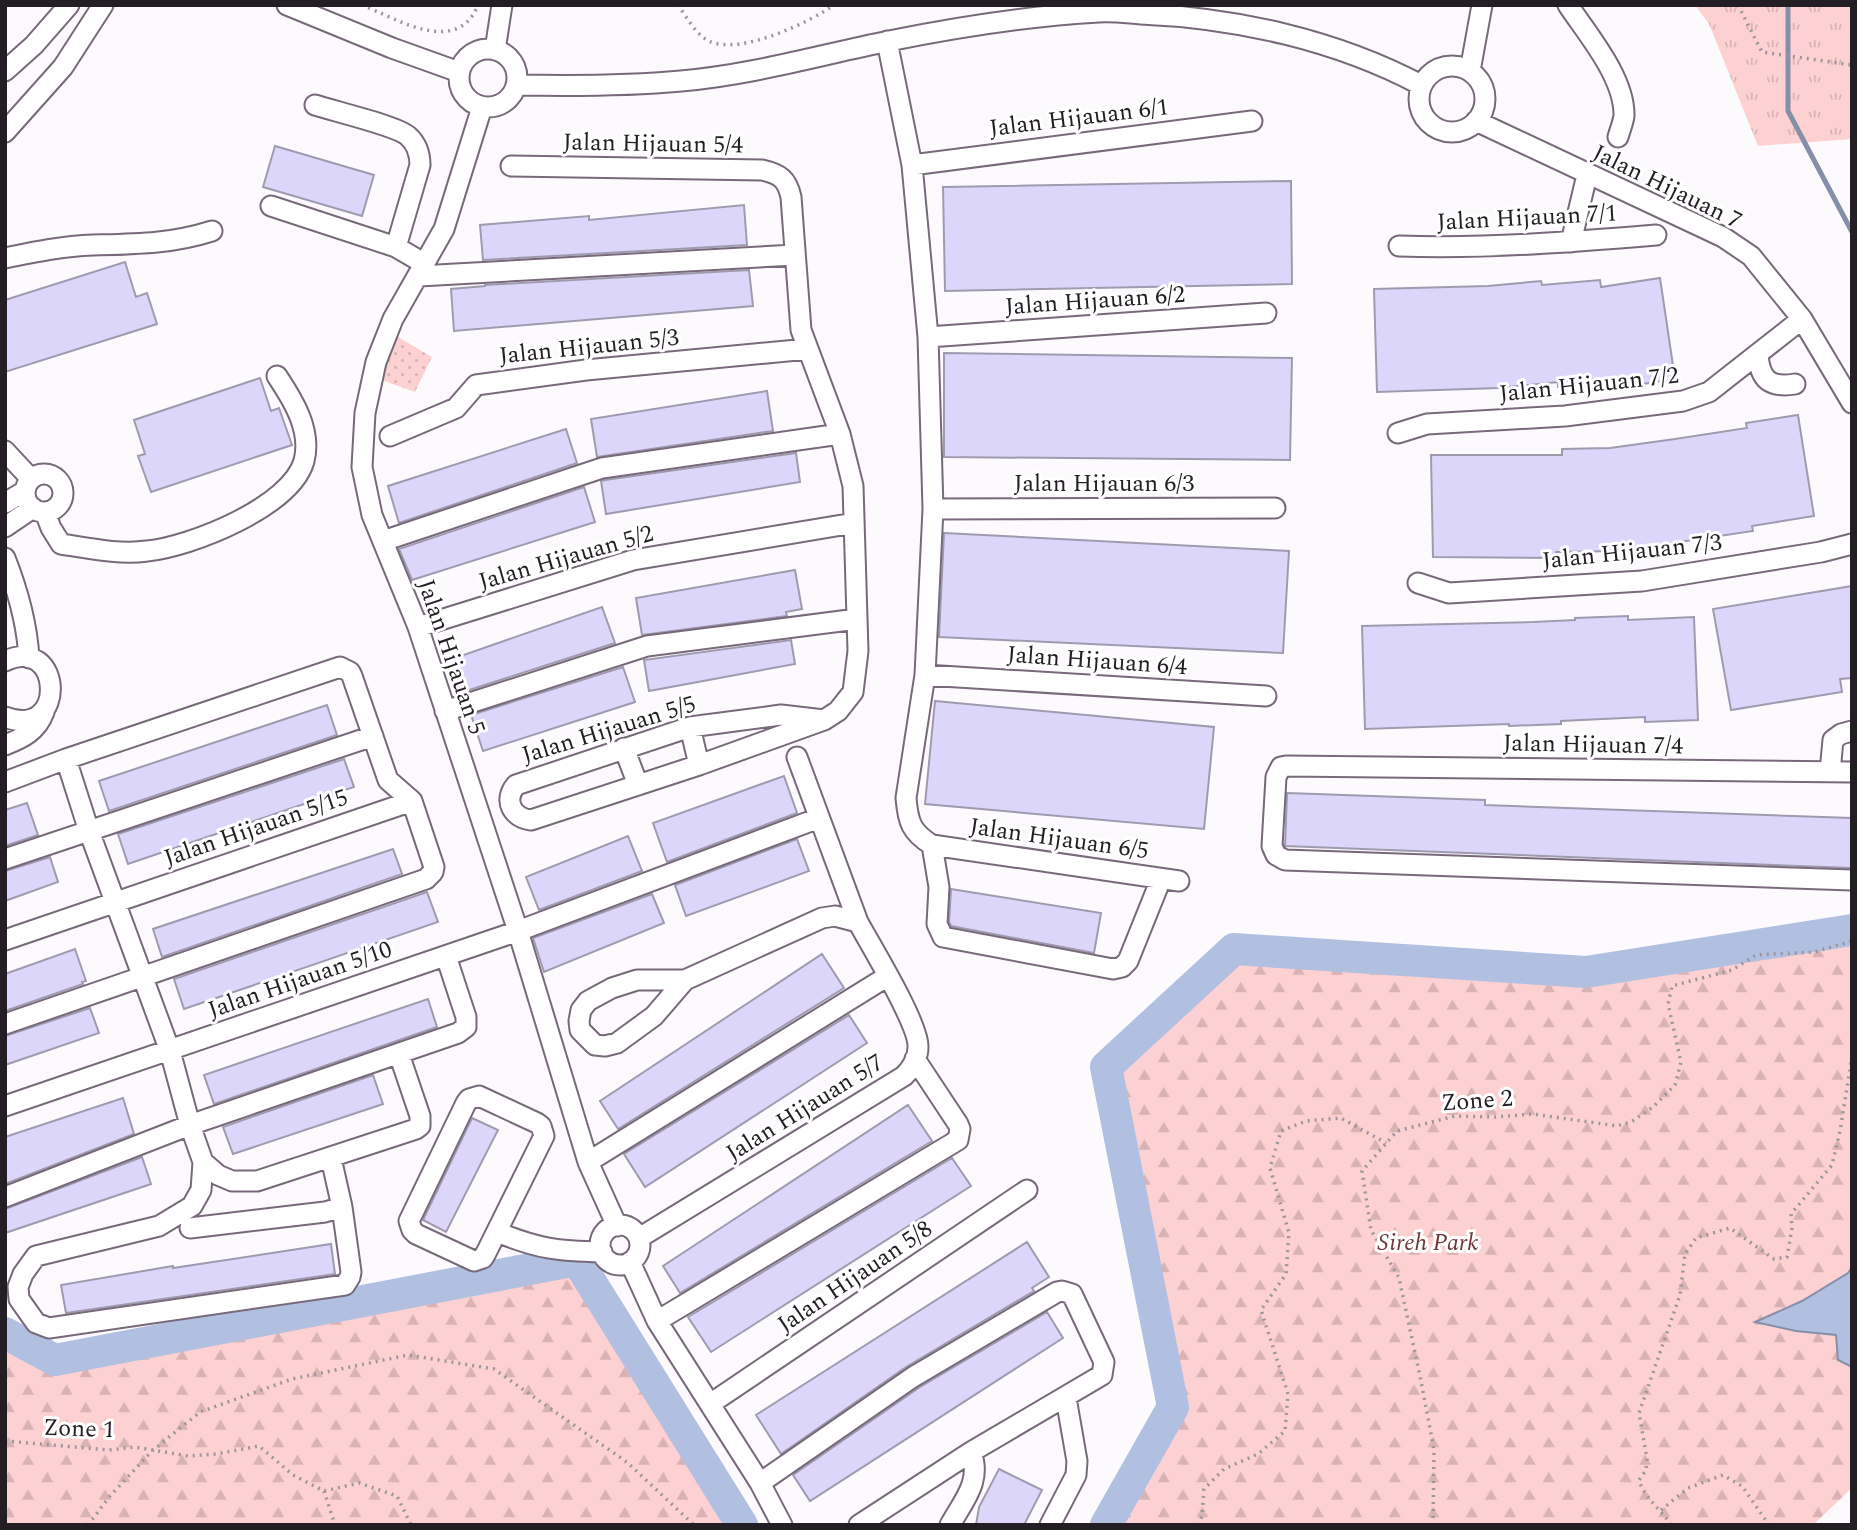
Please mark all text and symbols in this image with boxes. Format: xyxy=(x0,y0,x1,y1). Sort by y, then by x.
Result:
street label: Jalan Hijauan 6/1 xyxy=(987,89,1171,147)
street label: Jalan Hijauan 5/4 xyxy=(562,124,744,164)
street label: Jalan Hijauan 7 xyxy=(1586,135,1748,239)
street label: Jalan Hijauan 7/1 xyxy=(1436,195,1618,241)
street label: Jalan Hijauan 6/2 xyxy=(1004,277,1186,325)
street label: Jalan Hijauan 5/3 xyxy=(497,320,681,374)
street label: Jalan Hijauan 7/2 xyxy=(1497,358,1681,412)
street label: Jalan Hijauan 6/3 xyxy=(1014,466,1194,502)
street label: Jalan Hijauan 5/2 xyxy=(474,516,658,600)
street label: Jalan Hijauan 7/3 xyxy=(1540,525,1724,579)
street label: Jalan Hijauan 5 xyxy=(408,574,494,740)
street label: Jalan Hijauan 6/4 xyxy=(1006,637,1188,685)
street label: Jalan Hijauan 5/5 xyxy=(517,686,701,774)
street label: Jalan Hijauan 7/4 xyxy=(1502,725,1684,765)
street label: Jalan Hijauan 5/15 xyxy=(159,780,353,876)
street label: Jalan Hijauan 6/5 xyxy=(967,809,1151,869)
street label: Jalan Hijauan 5/10 xyxy=(203,932,397,1028)
street label: Jalan Hijauan 5/7 xyxy=(719,1045,891,1171)
street label: Zone 2 xyxy=(1440,1081,1514,1121)
street label: Jalan Hijauan 5/8 xyxy=(770,1212,940,1342)
park label: Sireh Park xyxy=(1378,1225,1478,1261)
street label: Zone 1 xyxy=(43,1410,115,1448)

